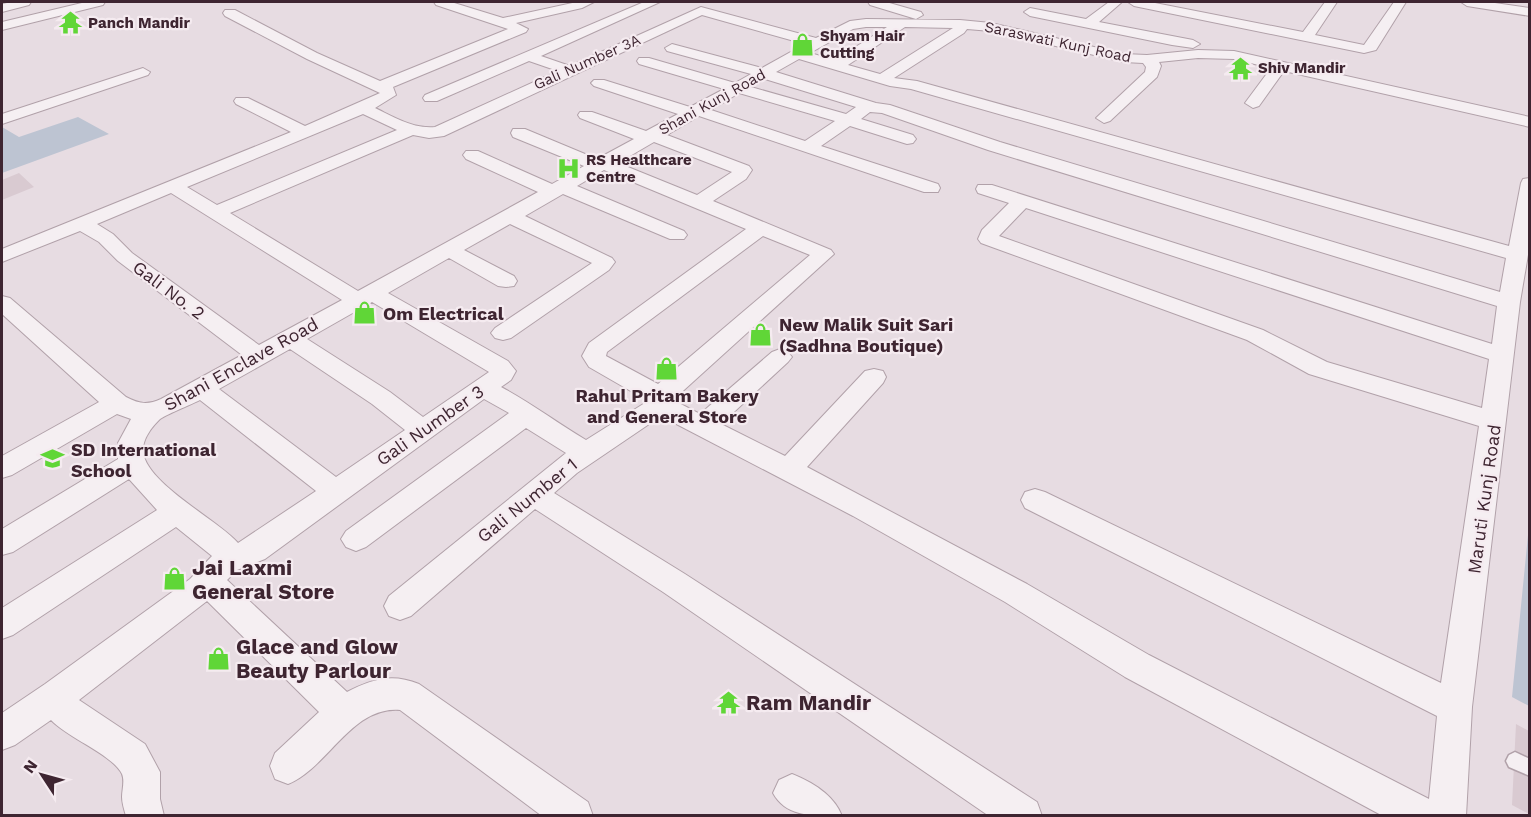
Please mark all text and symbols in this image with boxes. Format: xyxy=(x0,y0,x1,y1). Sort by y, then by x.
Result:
temple icon: Panch Mandir xyxy=(57,10,83,36)
place label: Panch Mandir xyxy=(88,14,190,32)
street label: Saraswati Kunj Road xyxy=(983,18,1133,66)
place label: Shyam Hair Cutting xyxy=(820,27,905,62)
street label: Gali Number 3A xyxy=(531,30,643,94)
shop icon: Shyam Hair Cutting xyxy=(789,32,815,58)
temple icon: Shiv Mandir xyxy=(1227,55,1253,81)
place label: Shiv Mandir xyxy=(1258,59,1346,77)
street label: Shani Kunj Road xyxy=(655,65,769,139)
place label: RS Healthcare Centre xyxy=(586,151,692,186)
hospital icon: RS Healthcare Centre xyxy=(555,156,581,182)
street label: Gali No. 2 xyxy=(129,256,209,324)
shop icon: Om Electrical xyxy=(352,300,378,326)
place label: Om Electrical xyxy=(383,303,504,324)
street label: Shani Enclave Road xyxy=(160,313,322,415)
place label: New Malik Suit Sari (Sadhna Boutique) xyxy=(779,314,953,356)
shop icon: New Malik Suit Sari (Sadhna Boutique) xyxy=(748,321,774,347)
shop icon: Rahul Pritam Bakery and General Store xyxy=(654,356,680,382)
street label: Gali Number 3 xyxy=(372,380,488,470)
place label: Rahul Pritam Bakery and General Store xyxy=(575,385,759,427)
street label: Maruti Kunj Road xyxy=(1463,423,1505,575)
place label: SD International School xyxy=(71,439,216,481)
school or university icon: SD International School xyxy=(40,446,66,472)
street label: Gali Number 1 xyxy=(473,453,581,547)
place label: Jai Laxmi General Store xyxy=(192,555,335,604)
shop icon: Jai Laxmi General Store xyxy=(161,566,187,592)
place label: Glace and Glow Beauty Parlour xyxy=(236,634,398,683)
shop icon: Glace and Glow Beauty Parlour xyxy=(205,645,231,671)
temple icon: Ram Mandir xyxy=(715,689,741,715)
place label: Ram Mandir xyxy=(746,690,871,715)
north arrow xyxy=(12,745,72,805)
text: N xyxy=(19,756,41,777)

